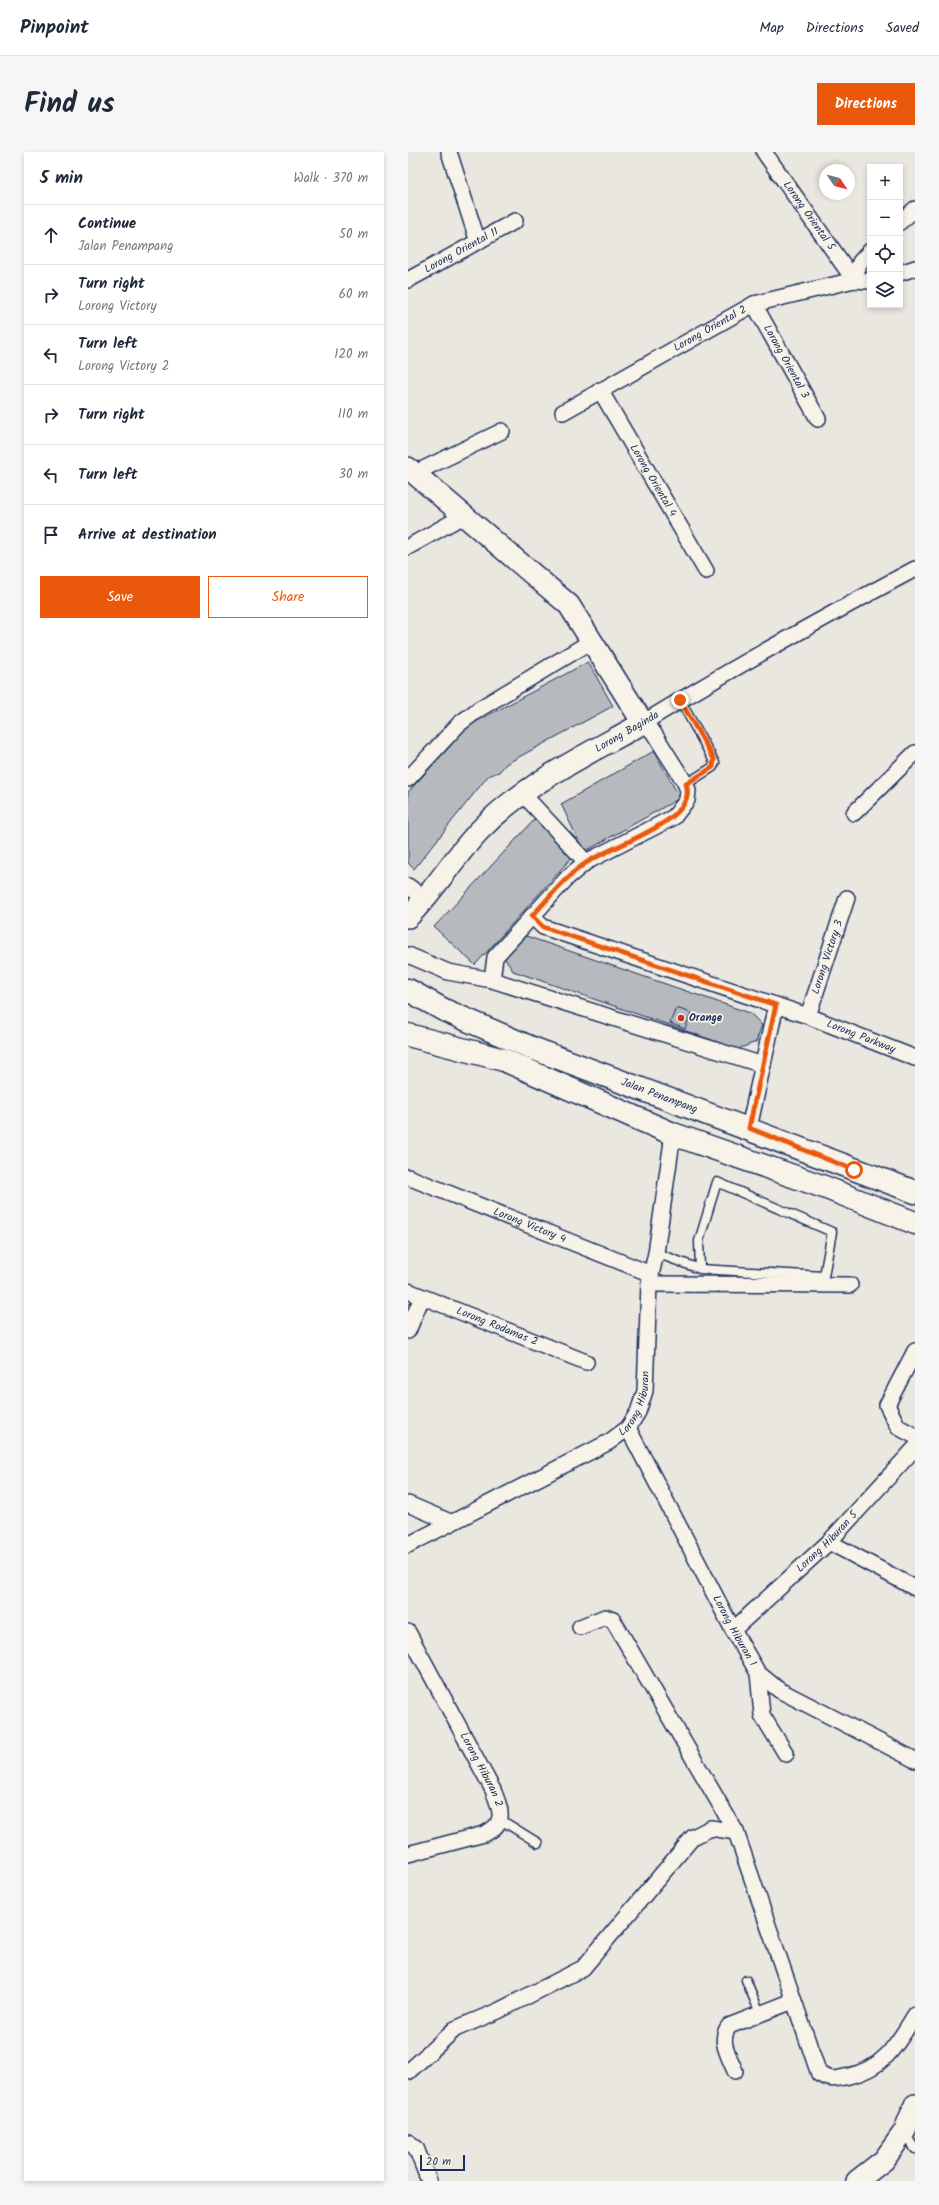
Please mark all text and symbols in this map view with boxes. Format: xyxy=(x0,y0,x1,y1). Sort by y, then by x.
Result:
text: Pinpoint xyxy=(20,13,89,43)
text: Map xyxy=(759,17,784,39)
text: Directions xyxy=(806,17,864,39)
text: Saved xyxy=(886,17,919,39)
text: Find us xyxy=(24,82,115,127)
button: Directions xyxy=(817,83,915,125)
north arrow xyxy=(819,164,855,200)
map controls xyxy=(867,164,903,308)
button: + xyxy=(867,164,903,200)
text: 5 min xyxy=(40,165,83,192)
text: Walk · 370 m xyxy=(293,168,368,189)
street label: Lorong Oriental 5 xyxy=(778,177,840,255)
button: − xyxy=(867,200,903,236)
text: Continue xyxy=(78,212,136,236)
street label: Lorong Oriental 11 xyxy=(421,223,502,278)
icon: ahead xyxy=(40,224,62,246)
text: 50 m xyxy=(339,224,368,245)
text: Jalan Penampang xyxy=(78,236,173,257)
button: locate xyxy=(867,236,903,272)
text: Turn right xyxy=(78,272,145,296)
button: layers xyxy=(867,272,903,308)
icon: right xyxy=(40,284,62,306)
text: 60 m xyxy=(339,284,368,305)
text: Lorong Victory xyxy=(78,296,157,317)
street label: Lorong Oriental 2 xyxy=(670,301,750,357)
street label: Lorong Oriental 3 xyxy=(758,322,814,402)
text: Turn left xyxy=(78,332,138,356)
icon: left xyxy=(40,344,62,366)
text: 120 m xyxy=(334,344,368,365)
text: Lorong Victory 2 xyxy=(78,356,169,377)
text: Turn right xyxy=(78,403,145,427)
icon: right xyxy=(40,404,62,426)
text: 110 m xyxy=(338,404,368,425)
street label: Lorong Oriental 4 xyxy=(625,441,681,520)
text: Turn left xyxy=(78,463,138,487)
icon: left xyxy=(40,464,62,486)
text: 30 m xyxy=(339,464,368,485)
text: Arrive at destination xyxy=(78,523,217,547)
icon: arrive xyxy=(40,524,62,546)
button: Save xyxy=(40,576,200,618)
button: Share xyxy=(208,576,368,618)
route end xyxy=(671,691,689,709)
street label: Lorong Baginda xyxy=(591,706,663,758)
street label: Lorong Victory 3 xyxy=(807,918,848,997)
place label: Orange xyxy=(689,1009,723,1027)
marker: Orange xyxy=(676,1013,686,1023)
street label: Lorong Parkway xyxy=(824,1015,899,1059)
street label: Jalan Penampang xyxy=(618,1073,700,1118)
route start xyxy=(845,1161,863,1179)
street label: Lorong Victory 4 xyxy=(491,1203,569,1248)
street label: Lorong Rodamas 2 xyxy=(454,1302,541,1351)
street label: Lorong Hiburan xyxy=(615,1371,655,1441)
street label: Lorong Hiburan 5 xyxy=(792,1506,863,1577)
street label: Lorong Hiburan 1 xyxy=(707,1592,761,1670)
street label: Lorong Hiburan 2 xyxy=(455,1729,508,1809)
scale bar xyxy=(420,2153,465,2172)
text: 20 m xyxy=(426,2153,451,2171)

